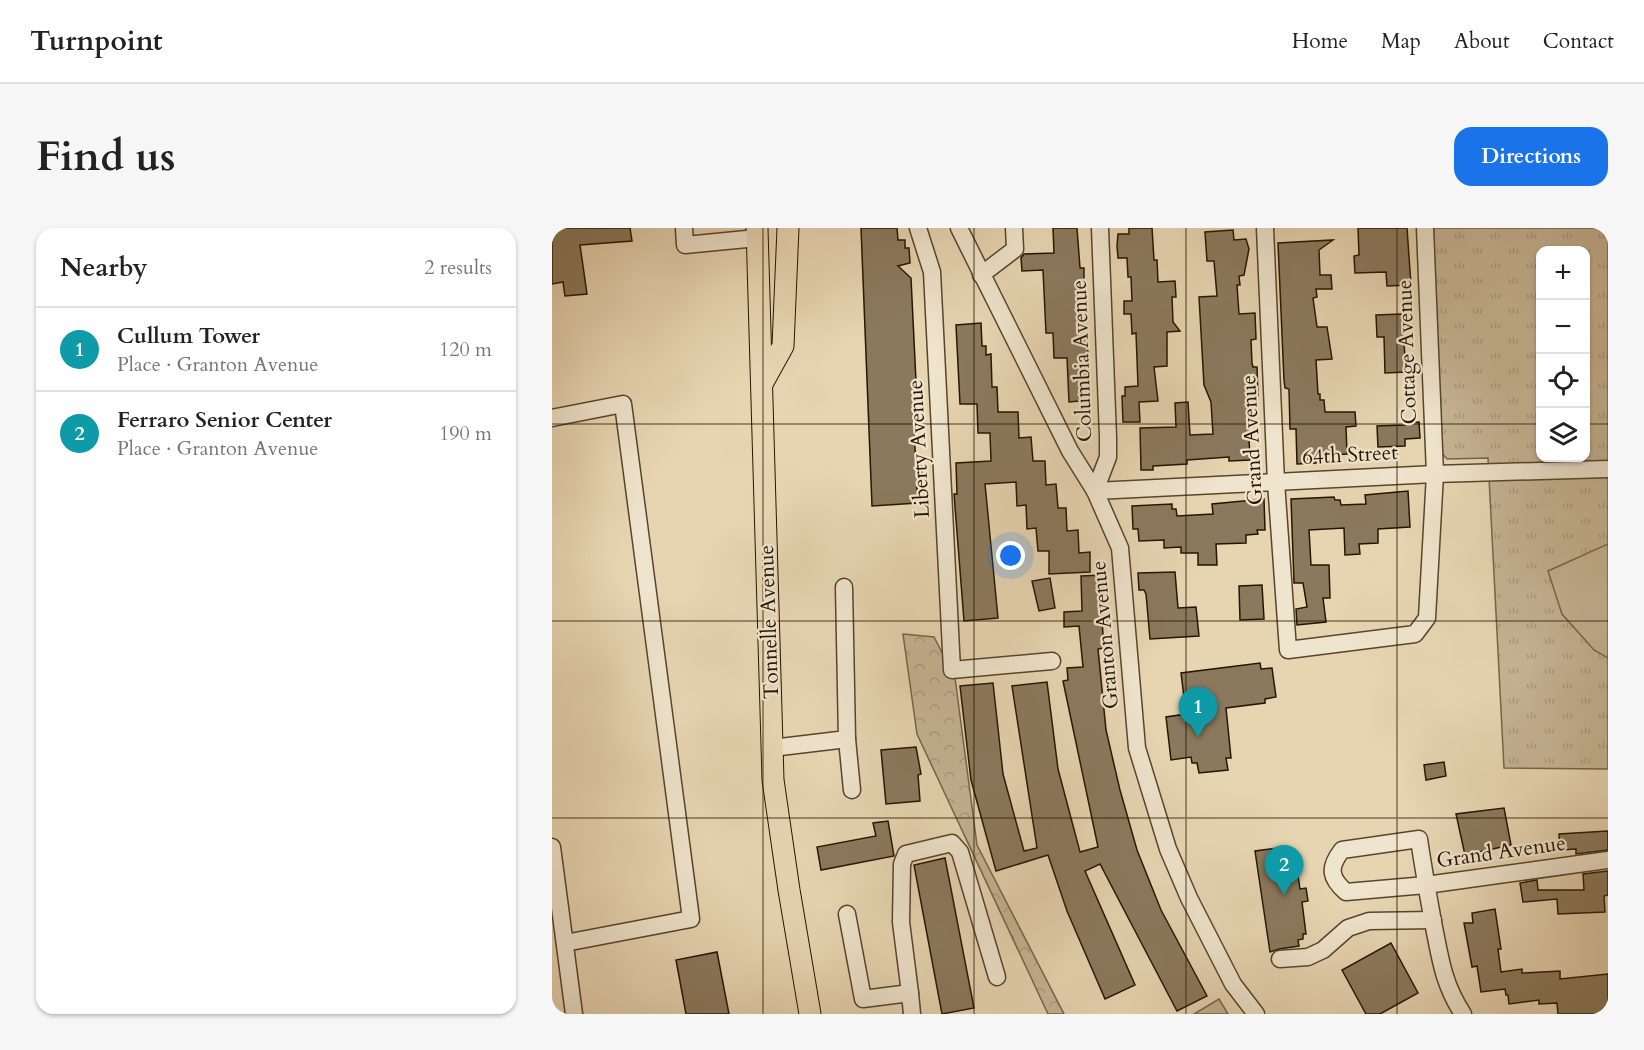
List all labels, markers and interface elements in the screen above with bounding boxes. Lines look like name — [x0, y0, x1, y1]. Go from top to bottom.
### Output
text: Turnpoint — [30, 22, 163, 60]
text: Home — [1292, 27, 1348, 56]
text: Map — [1381, 27, 1421, 56]
text: About — [1454, 27, 1510, 56]
text: Contact — [1543, 27, 1614, 56]
button: Directions — [1454, 127, 1608, 186]
text: Find us — [36, 128, 176, 185]
map controls — [1536, 246, 1590, 462]
button: + — [1536, 246, 1590, 300]
text: Nearby — [60, 250, 148, 285]
text: 2 results — [424, 254, 492, 281]
street label: Cottage Avenue — [1390, 279, 1424, 425]
street label: Columbia Avenue — [1065, 280, 1099, 442]
button: − — [1536, 300, 1590, 354]
text: Cullum Tower — [117, 321, 260, 351]
text: 1 — [74, 336, 85, 363]
text: 120 m — [439, 336, 492, 363]
text: Place · Granton Avenue — [117, 351, 318, 378]
button: locate — [1536, 354, 1590, 408]
street label: Grand Avenue — [1234, 374, 1270, 506]
street label: Liberty Avenue — [901, 379, 937, 519]
text: Ferraro Senior Center — [117, 405, 332, 435]
button: layers — [1536, 408, 1590, 462]
text: 2 — [74, 420, 85, 447]
text: 190 m — [439, 420, 492, 447]
text: Place · Granton Avenue — [117, 435, 318, 462]
street label: 64th Street — [1301, 438, 1399, 472]
your location — [996, 541, 1025, 570]
street label: Tonnelle Avenue — [752, 544, 786, 700]
street label: Granton Avenue — [1084, 560, 1126, 710]
pin: 1 — [1178, 688, 1218, 737]
street label: Grand Avenue — [1435, 829, 1567, 875]
pin: 2 — [1264, 846, 1304, 895]

